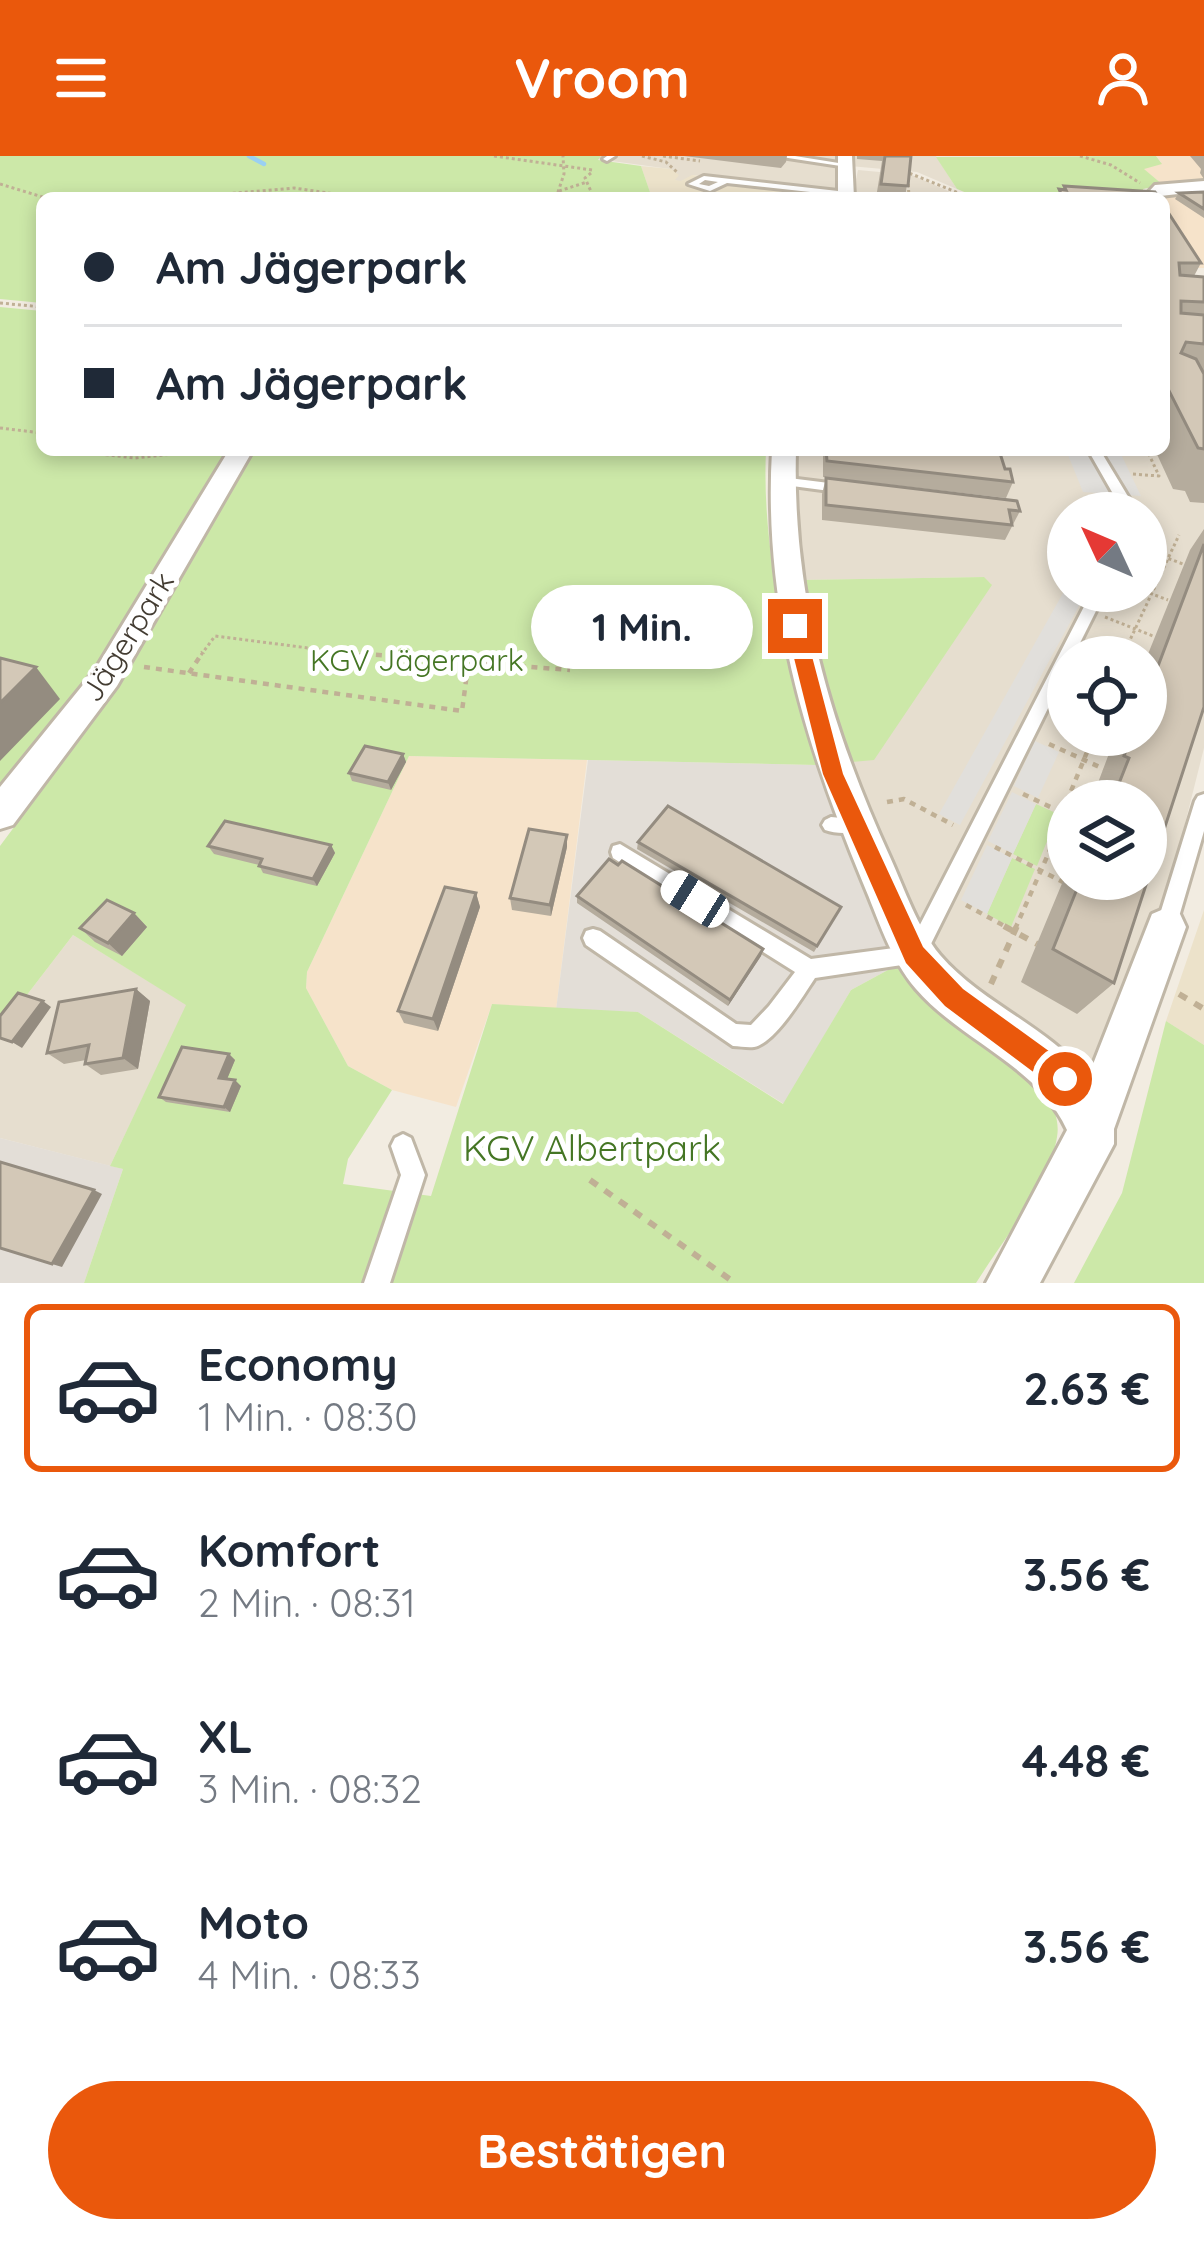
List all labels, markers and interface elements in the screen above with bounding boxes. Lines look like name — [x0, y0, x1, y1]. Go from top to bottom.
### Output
text: Vroom — [514, 44, 690, 112]
icon: menu — [48, 45, 114, 111]
icon: person — [1090, 45, 1156, 111]
text: Am Jägerpark — [156, 239, 468, 295]
text: Am Jägerpark — [156, 355, 468, 411]
north arrow — [1047, 492, 1167, 612]
map controls — [1047, 492, 1167, 900]
street label: Jägerpark — [72, 565, 182, 708]
callout: 1 Min. — [531, 584, 753, 668]
route end — [768, 599, 822, 653]
text: 1 Min. — [592, 602, 692, 651]
button: locate — [1047, 636, 1167, 756]
park label: KGV Jägerpark — [310, 641, 524, 679]
button: layers — [1047, 780, 1167, 900]
car — [655, 865, 735, 933]
route start — [1038, 1052, 1092, 1106]
park label: KGV Albertpark — [463, 1125, 721, 1170]
icon: car — [54, 1334, 162, 1442]
text: Economy — [198, 1336, 398, 1392]
text: 2.63 € — [1023, 1360, 1150, 1416]
text: 1 Min. · 08:30 — [198, 1392, 417, 1441]
icon: car — [54, 1520, 162, 1628]
text: Komfort — [198, 1522, 380, 1578]
text: 3.56 € — [1023, 1546, 1150, 1602]
text: 2 Min. · 08:31 — [198, 1578, 416, 1627]
icon: car — [54, 1706, 162, 1814]
text: XL — [198, 1708, 253, 1764]
text: 4.48 € — [1022, 1732, 1150, 1788]
text: 3 Min. · 08:32 — [198, 1764, 422, 1813]
icon: car — [54, 1892, 162, 2000]
text: Moto — [198, 1894, 309, 1950]
text: 3.56 € — [1023, 1918, 1150, 1974]
text: 4 Min. · 08:33 — [198, 1950, 421, 1999]
button: Bestätigen — [48, 2081, 1156, 2219]

